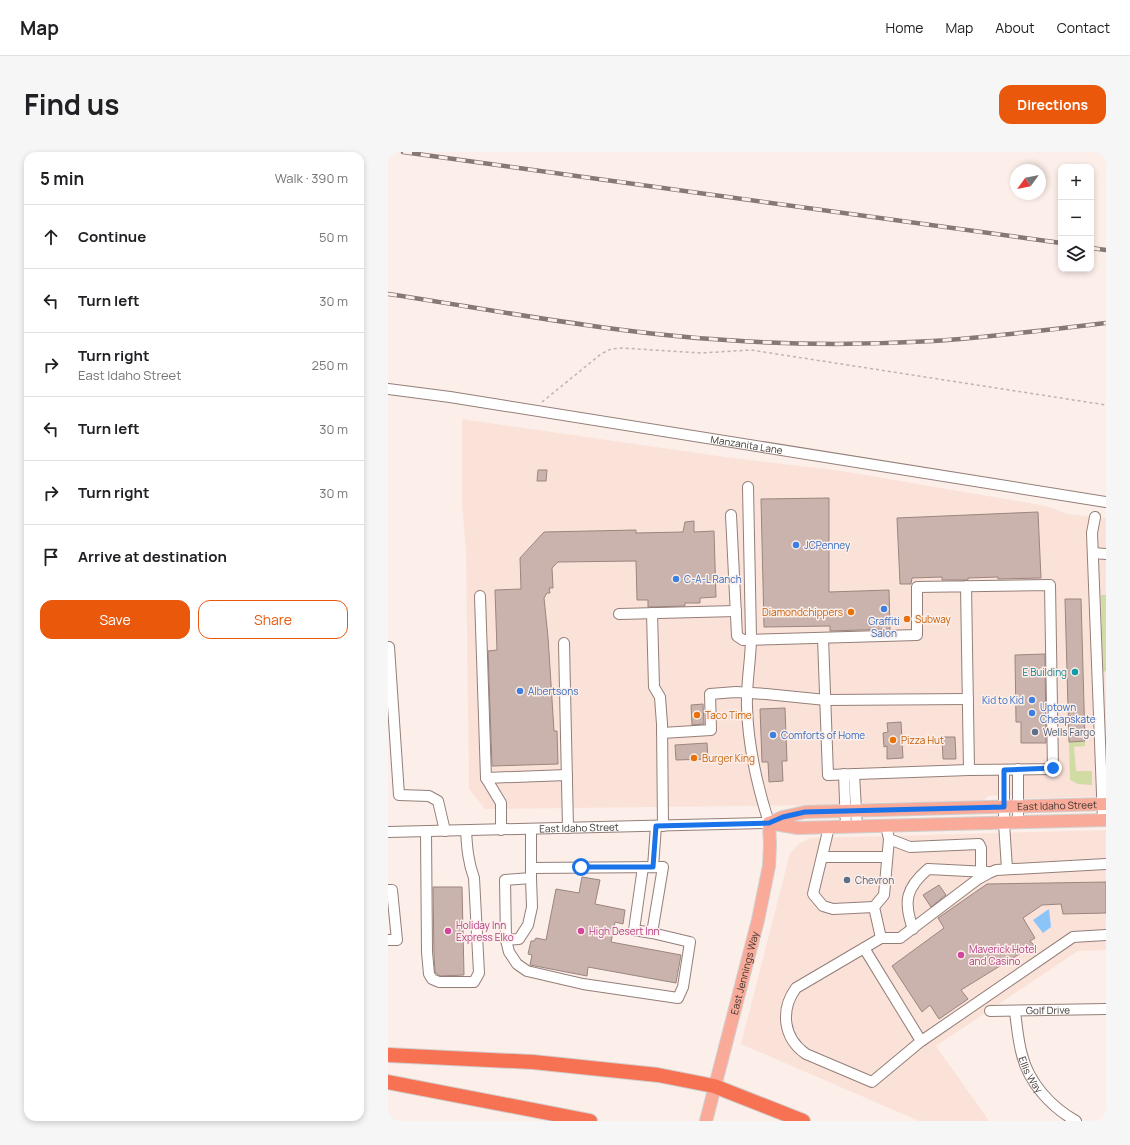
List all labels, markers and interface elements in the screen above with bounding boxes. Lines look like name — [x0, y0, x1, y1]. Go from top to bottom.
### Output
text: Map — [20, 15, 59, 41]
text: Home — [886, 18, 923, 37]
text: Map — [945, 18, 973, 37]
text: About — [995, 18, 1035, 37]
text: Contact — [1057, 18, 1110, 37]
text: Find us — [24, 85, 119, 123]
button: Directions — [999, 85, 1106, 124]
north arrow — [1010, 164, 1046, 200]
map controls — [1058, 164, 1094, 272]
button: + — [1058, 164, 1094, 200]
text: 5 min — [40, 167, 84, 190]
text: Walk · 390 m — [275, 169, 348, 187]
button: − — [1058, 200, 1094, 236]
icon: ahead — [40, 226, 62, 248]
text: Continue — [78, 226, 146, 247]
text: 50 m — [319, 228, 348, 246]
button: layers — [1058, 236, 1094, 272]
icon: left — [40, 290, 62, 312]
text: Turn left — [78, 290, 140, 311]
text: 30 m — [319, 292, 348, 310]
text: Turn right — [78, 345, 149, 366]
icon: right — [40, 354, 62, 376]
text: 250 m — [312, 356, 348, 374]
text: East Idaho Street — [78, 366, 181, 384]
icon: left — [40, 418, 62, 440]
text: Turn left — [78, 418, 140, 439]
text: 30 m — [319, 420, 348, 438]
street label: Manzanita Lane — [710, 432, 784, 457]
icon: right — [40, 482, 62, 504]
text: Turn right — [78, 482, 149, 503]
text: 30 m — [319, 484, 348, 502]
place label: JCPenney — [804, 538, 851, 552]
marker: JCPenney — [791, 540, 801, 550]
icon: arrive — [40, 546, 62, 568]
text: Arrive at destination — [78, 546, 227, 567]
place label: C-A-L Ranch — [684, 572, 742, 586]
marker: C-A-L Ranch — [671, 574, 681, 584]
button: Save — [40, 600, 190, 639]
button: Share — [198, 600, 348, 639]
marker: Graffiti Salon — [879, 604, 889, 614]
place label: Diamondchippers — [762, 605, 843, 619]
marker: Diamondchippers — [846, 607, 856, 617]
place label: Subway — [915, 612, 951, 626]
place label: Graffiti Salon — [868, 614, 900, 640]
marker: Subway — [902, 614, 912, 624]
place label: E Building — [1022, 665, 1067, 679]
marker: E Building — [1070, 667, 1080, 677]
place label: Albertsons — [528, 684, 578, 698]
marker: Albertsons — [515, 686, 525, 696]
place label: Kid to Kid — [982, 693, 1024, 707]
marker: Kid to Kid — [1027, 695, 1037, 705]
place label: Uptown Cheapskate — [1040, 700, 1096, 726]
place label: Taco Time — [705, 708, 752, 722]
marker: Uptown Cheapskate — [1027, 708, 1037, 718]
marker: Taco Time — [692, 710, 702, 720]
place label: Wells Fargo — [1043, 725, 1095, 739]
marker: Wells Fargo — [1030, 727, 1040, 737]
place label: Comforts of Home — [781, 728, 865, 742]
marker: Comforts of Home — [768, 730, 778, 740]
place label: Pizza Hut — [901, 733, 944, 747]
marker: Pizza Hut — [888, 735, 898, 745]
place label: Burger King — [702, 751, 755, 765]
marker: Burger King — [689, 753, 699, 763]
route end — [1044, 759, 1062, 777]
street label: East Idaho Street — [1017, 797, 1097, 813]
street label: East Idaho Street — [539, 820, 619, 835]
route start — [572, 858, 590, 876]
place label: Chevron — [855, 873, 894, 887]
marker: Chevron — [842, 875, 852, 885]
place label: Holiday Inn Express Elko — [456, 918, 514, 944]
place label: High Desert Inn — [589, 924, 660, 938]
marker: Holiday Inn Express Elko — [443, 926, 453, 936]
marker: High Desert Inn — [576, 926, 586, 936]
street label: East Jennings Way — [727, 929, 762, 1016]
place label: Maverick Hotel and Casino — [969, 942, 1037, 968]
marker: Maverick Hotel and Casino — [956, 950, 966, 960]
street label: Golf Drive — [1026, 1003, 1070, 1017]
street label: Ellis Way — [1016, 1055, 1047, 1096]

